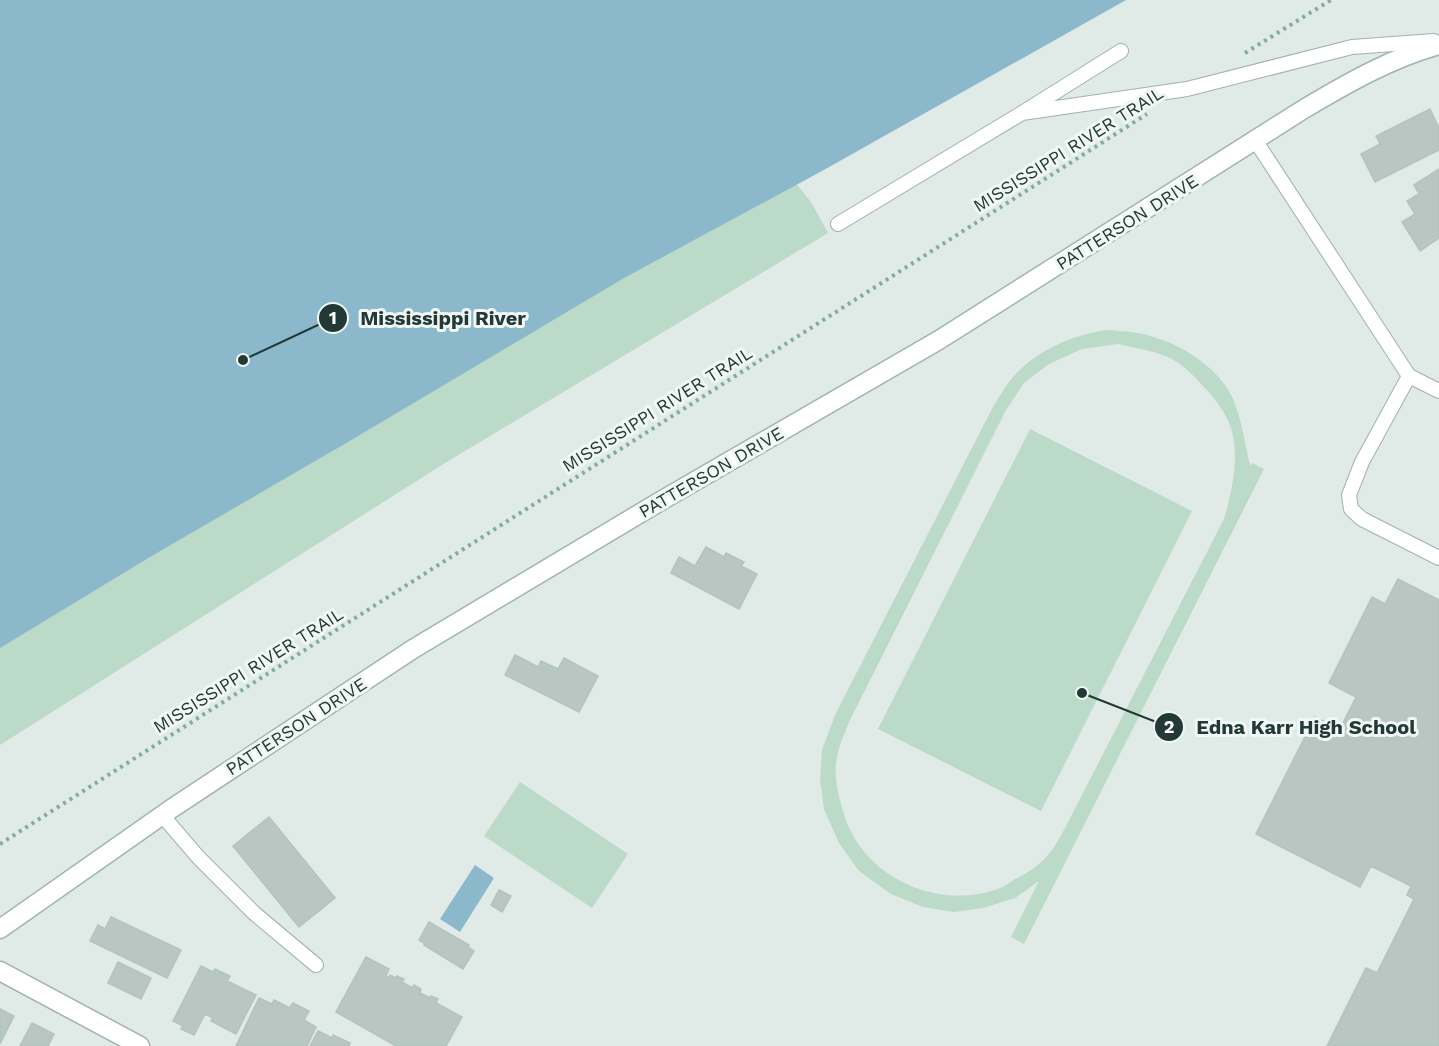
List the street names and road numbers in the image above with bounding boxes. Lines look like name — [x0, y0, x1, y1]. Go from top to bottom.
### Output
street label: MISSISSIPPI RIVER TRAIL — [969, 82, 1167, 216]
street label: PATTERSON DRIVE — [1052, 170, 1202, 274]
street label: MISSISSIPPI RIVER TRAIL — [558, 342, 756, 476]
street label: PATTERSON DRIVE — [635, 422, 787, 522]
street label: MISSISSIPPI RIVER TRAIL — [149, 603, 347, 737]
street label: PATTERSON DRIVE — [222, 673, 370, 779]

